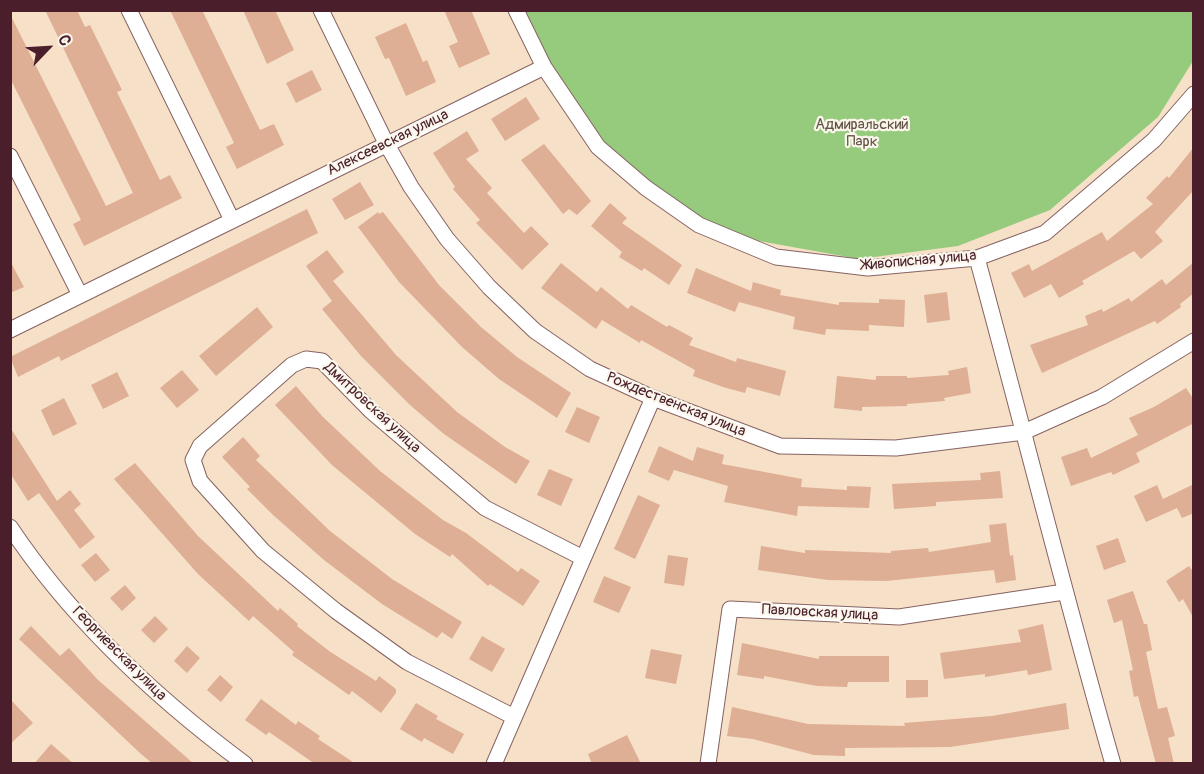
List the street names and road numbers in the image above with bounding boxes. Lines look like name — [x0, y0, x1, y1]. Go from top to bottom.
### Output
street label: Алексеевская улица — [324, 106, 452, 180]
street label: Живописная улица — [861, 247, 977, 275]
street label: Дмитровская улица — [320, 359, 424, 457]
street label: Рождественская улица — [604, 369, 748, 441]
street label: Павловская улица — [761, 601, 879, 625]
street label: Георгиевская улица — [68, 603, 170, 705]

